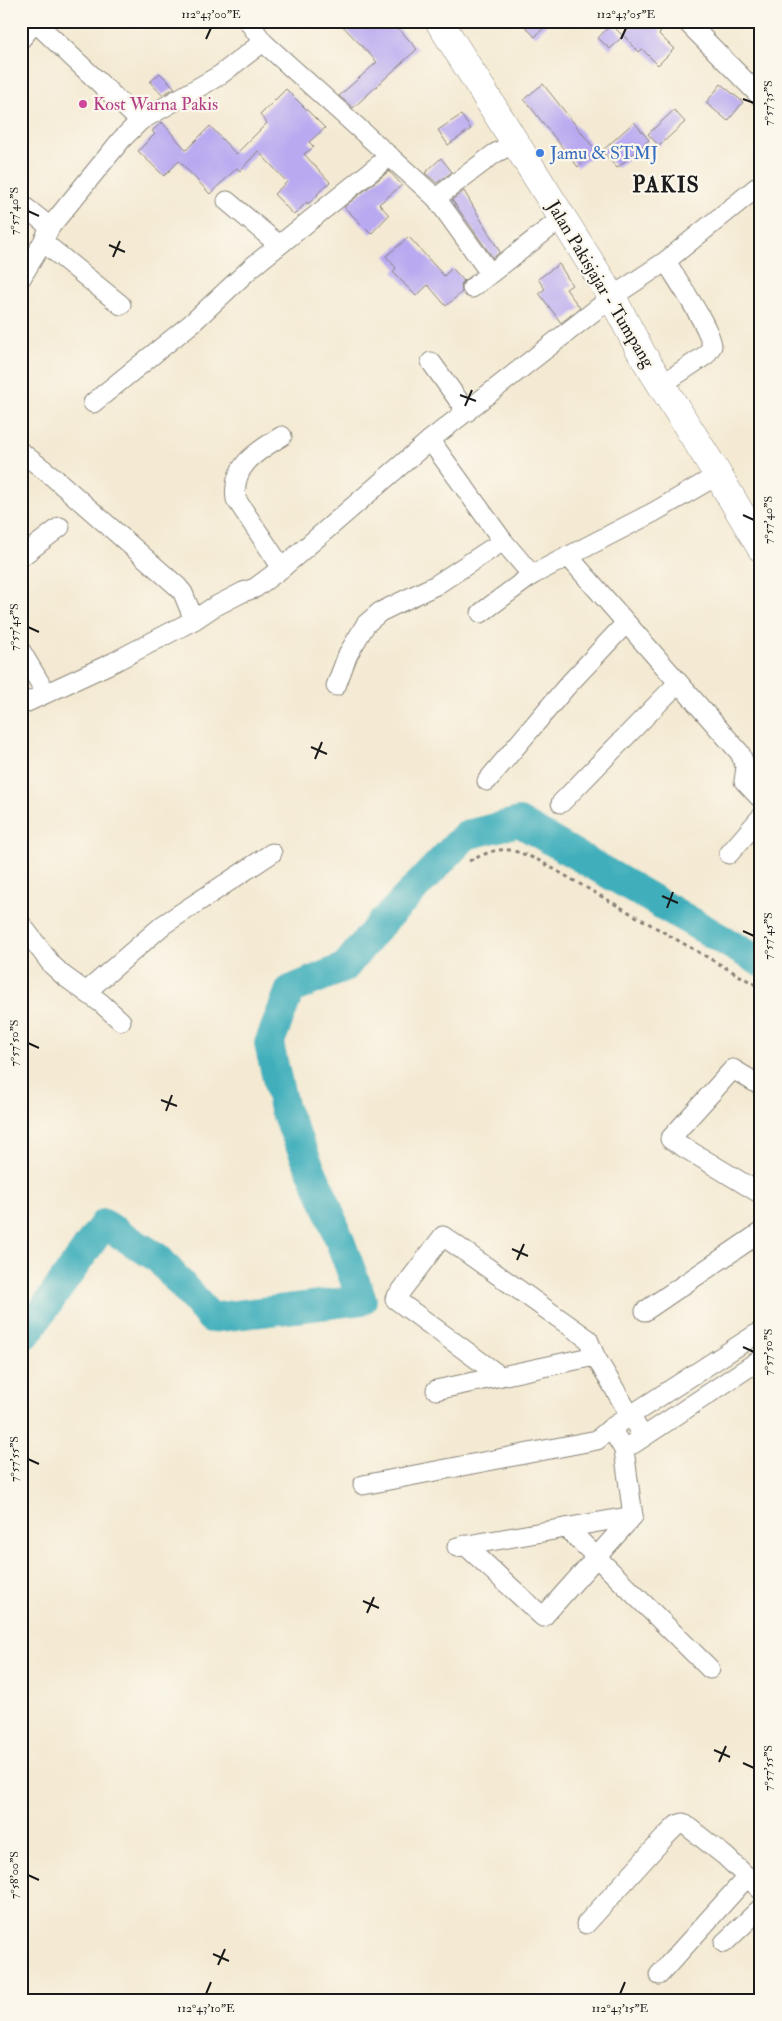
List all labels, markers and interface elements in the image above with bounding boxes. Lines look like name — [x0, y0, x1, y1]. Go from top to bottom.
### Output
text: 112°43'00"E — [181, 7, 241, 22]
text: 112°43'05"E — [597, 7, 656, 22]
text: 7°57'35"S — [761, 80, 776, 126]
place label: Kost Warna Pakis — [93, 93, 218, 116]
marker: Kost Warna Pakis — [77, 98, 89, 110]
place label: Jamu & STMJ — [549, 142, 658, 165]
marker: Jamu & STMJ — [534, 147, 546, 159]
district label: PAKIS — [632, 171, 700, 199]
text: 7°57'40"S — [7, 187, 22, 235]
street label: Jalan Pakisjajar - Tumpang — [541, 196, 660, 373]
text: 7°57'40"S — [761, 496, 776, 544]
text: 7°57'45"S — [7, 603, 22, 651]
text: 7°57'45"S — [761, 912, 776, 960]
text: 7°57'50"S — [7, 1020, 22, 1066]
text: 7°57'50"S — [761, 1329, 776, 1375]
text: 7°57'55"S — [7, 1436, 22, 1482]
text: 7°57'55"S — [761, 1745, 776, 1791]
text: 7°58'00"S — [7, 1851, 22, 1899]
text: 112°43'10"E — [177, 2001, 235, 2016]
text: 112°43'15"E — [592, 2001, 649, 2016]

